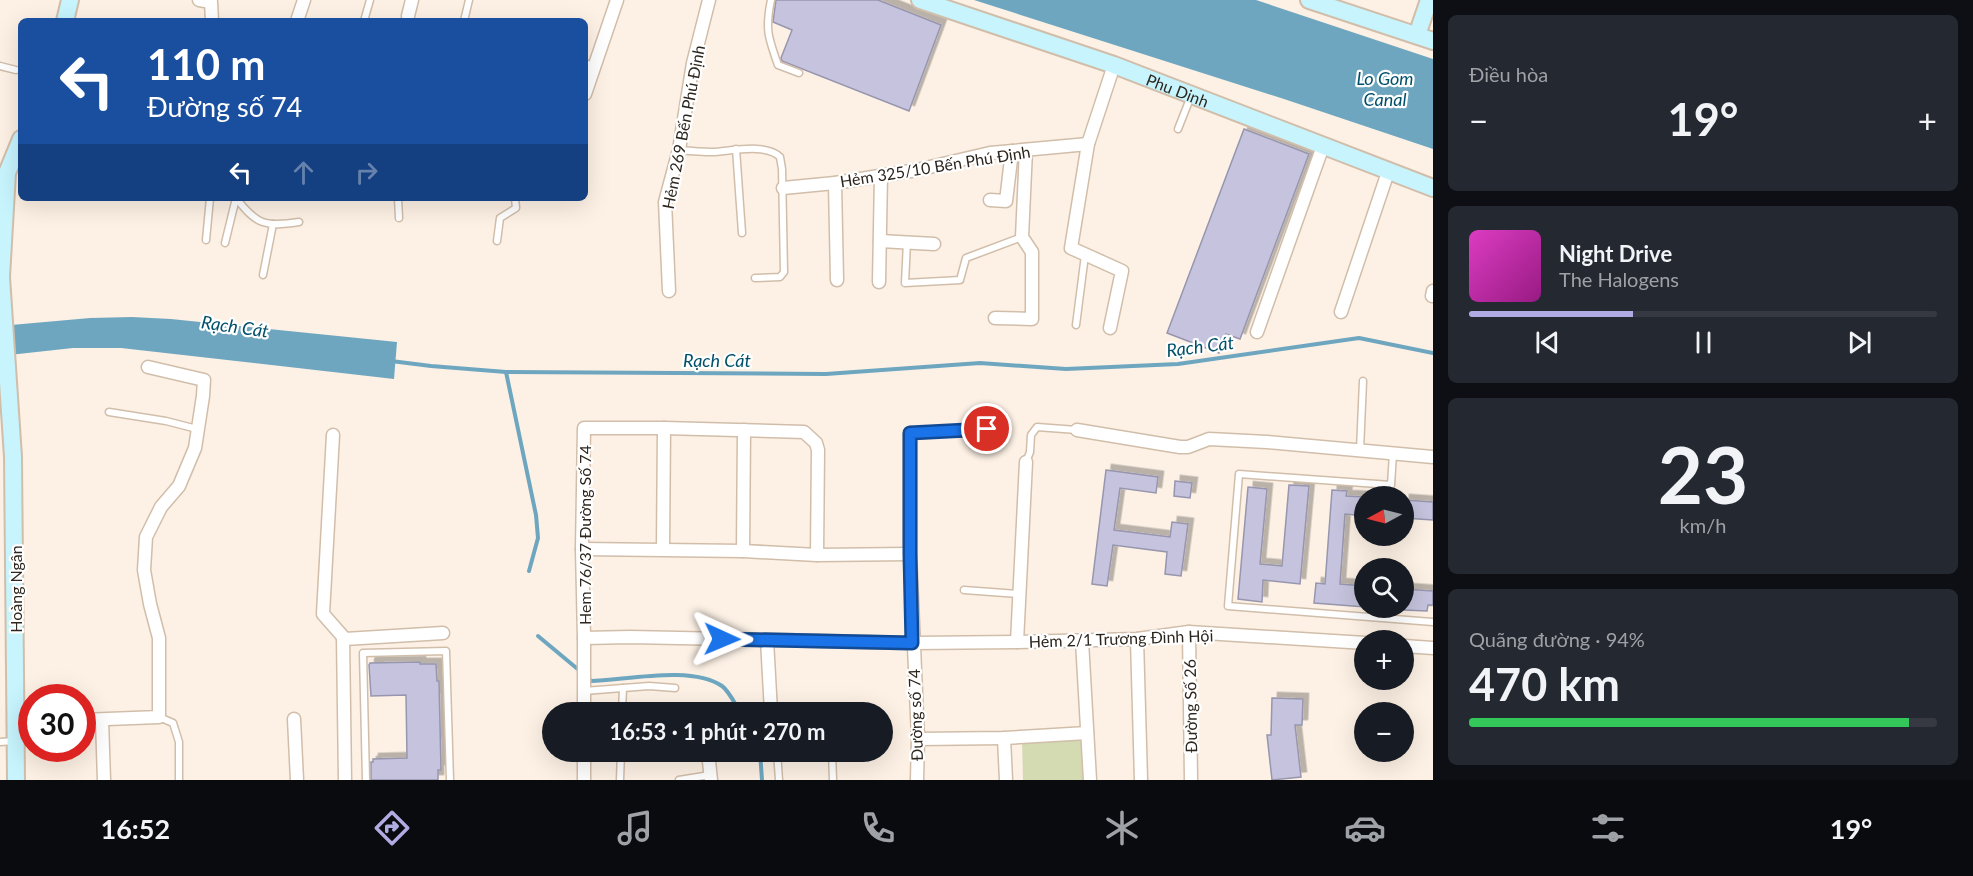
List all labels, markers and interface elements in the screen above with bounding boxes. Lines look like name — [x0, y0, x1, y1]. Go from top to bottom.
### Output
text: 110 m — [147, 39, 265, 89]
icon: left — [48, 42, 126, 120]
street label: Hẻm 269 Bến Phú Định — [658, 43, 708, 211]
text: Điều hòa — [1469, 62, 1548, 86]
water label: Lo Gom Canal — [1356, 67, 1414, 110]
street label: Phu Dinh — [1144, 69, 1212, 110]
text: Đường số 74 — [147, 90, 302, 123]
text: 19° — [1668, 92, 1738, 146]
text: − — [1469, 100, 1488, 140]
text: + — [1918, 100, 1937, 140]
street label: Hẻm 325/10 Bến Phú Định — [838, 142, 1032, 190]
icon: left — [224, 156, 257, 189]
icon: ahead — [287, 156, 320, 189]
icon: right — [350, 156, 383, 189]
text: Night Drive — [1559, 240, 1672, 267]
text: The Halogens — [1559, 267, 1679, 291]
water label: Rạch Cát — [200, 310, 271, 342]
icon: previous — [1531, 326, 1564, 359]
icon: pause — [1687, 326, 1720, 359]
icon: next — [1843, 326, 1876, 359]
water label: Rạch Cát — [1165, 331, 1236, 361]
water label: Rạch Cát — [683, 349, 752, 371]
pin — [961, 403, 1012, 454]
icon: arrive — [970, 412, 1003, 445]
text: 23 — [1658, 427, 1748, 521]
street label: Hem 76/37 Đường Số 74 — [575, 445, 594, 625]
north arrow — [1354, 486, 1414, 546]
map controls — [1354, 486, 1414, 762]
text: km/h — [1680, 513, 1726, 537]
street label: Hoàng Ngân — [6, 545, 25, 633]
button: search — [1354, 558, 1414, 618]
position arrow — [690, 607, 754, 671]
street label: Hẻm 2/1 Trương Đình Hội — [1028, 625, 1214, 651]
text: Quãng đường · 94% — [1469, 627, 1645, 651]
button: + — [1354, 630, 1414, 690]
text: 470 km — [1469, 657, 1620, 711]
street label: Đường Số 26 — [1180, 659, 1200, 753]
street label: Đường số 74 — [904, 669, 926, 761]
speed limit sign: 30 — [18, 684, 96, 762]
button: − — [1354, 702, 1414, 762]
text: 16:53 · 1 phút · 270 m — [610, 718, 825, 745]
icon: directions — [371, 807, 413, 849]
icon: music — [614, 807, 656, 849]
icon: phone — [857, 807, 899, 849]
icon: climate — [1101, 807, 1143, 849]
icon: car — [1344, 807, 1386, 849]
icon: filters — [1587, 807, 1629, 849]
text: 16:52 — [101, 812, 170, 845]
text: 19° — [1830, 812, 1872, 845]

